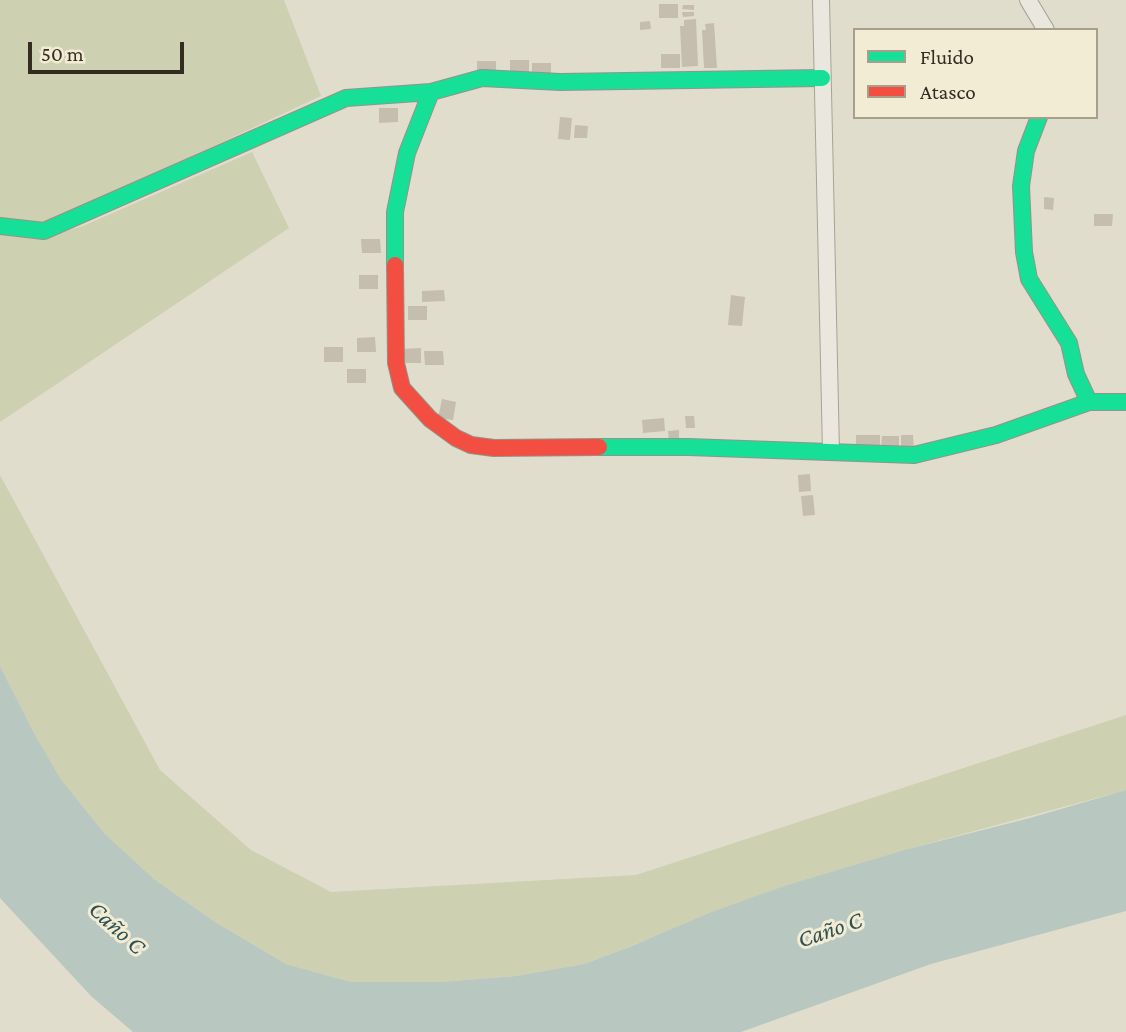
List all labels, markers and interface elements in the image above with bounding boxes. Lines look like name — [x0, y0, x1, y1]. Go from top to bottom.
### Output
scale bar — [32, 28, 187, 72]
legend — [853, 28, 1098, 119]
text: 50 m — [41, 42, 84, 66]
text: Fluido — [920, 45, 974, 69]
text: Atasco — [920, 80, 976, 104]
water label: Caño C — [83, 895, 151, 961]
water label: Caño C — [794, 906, 866, 954]

